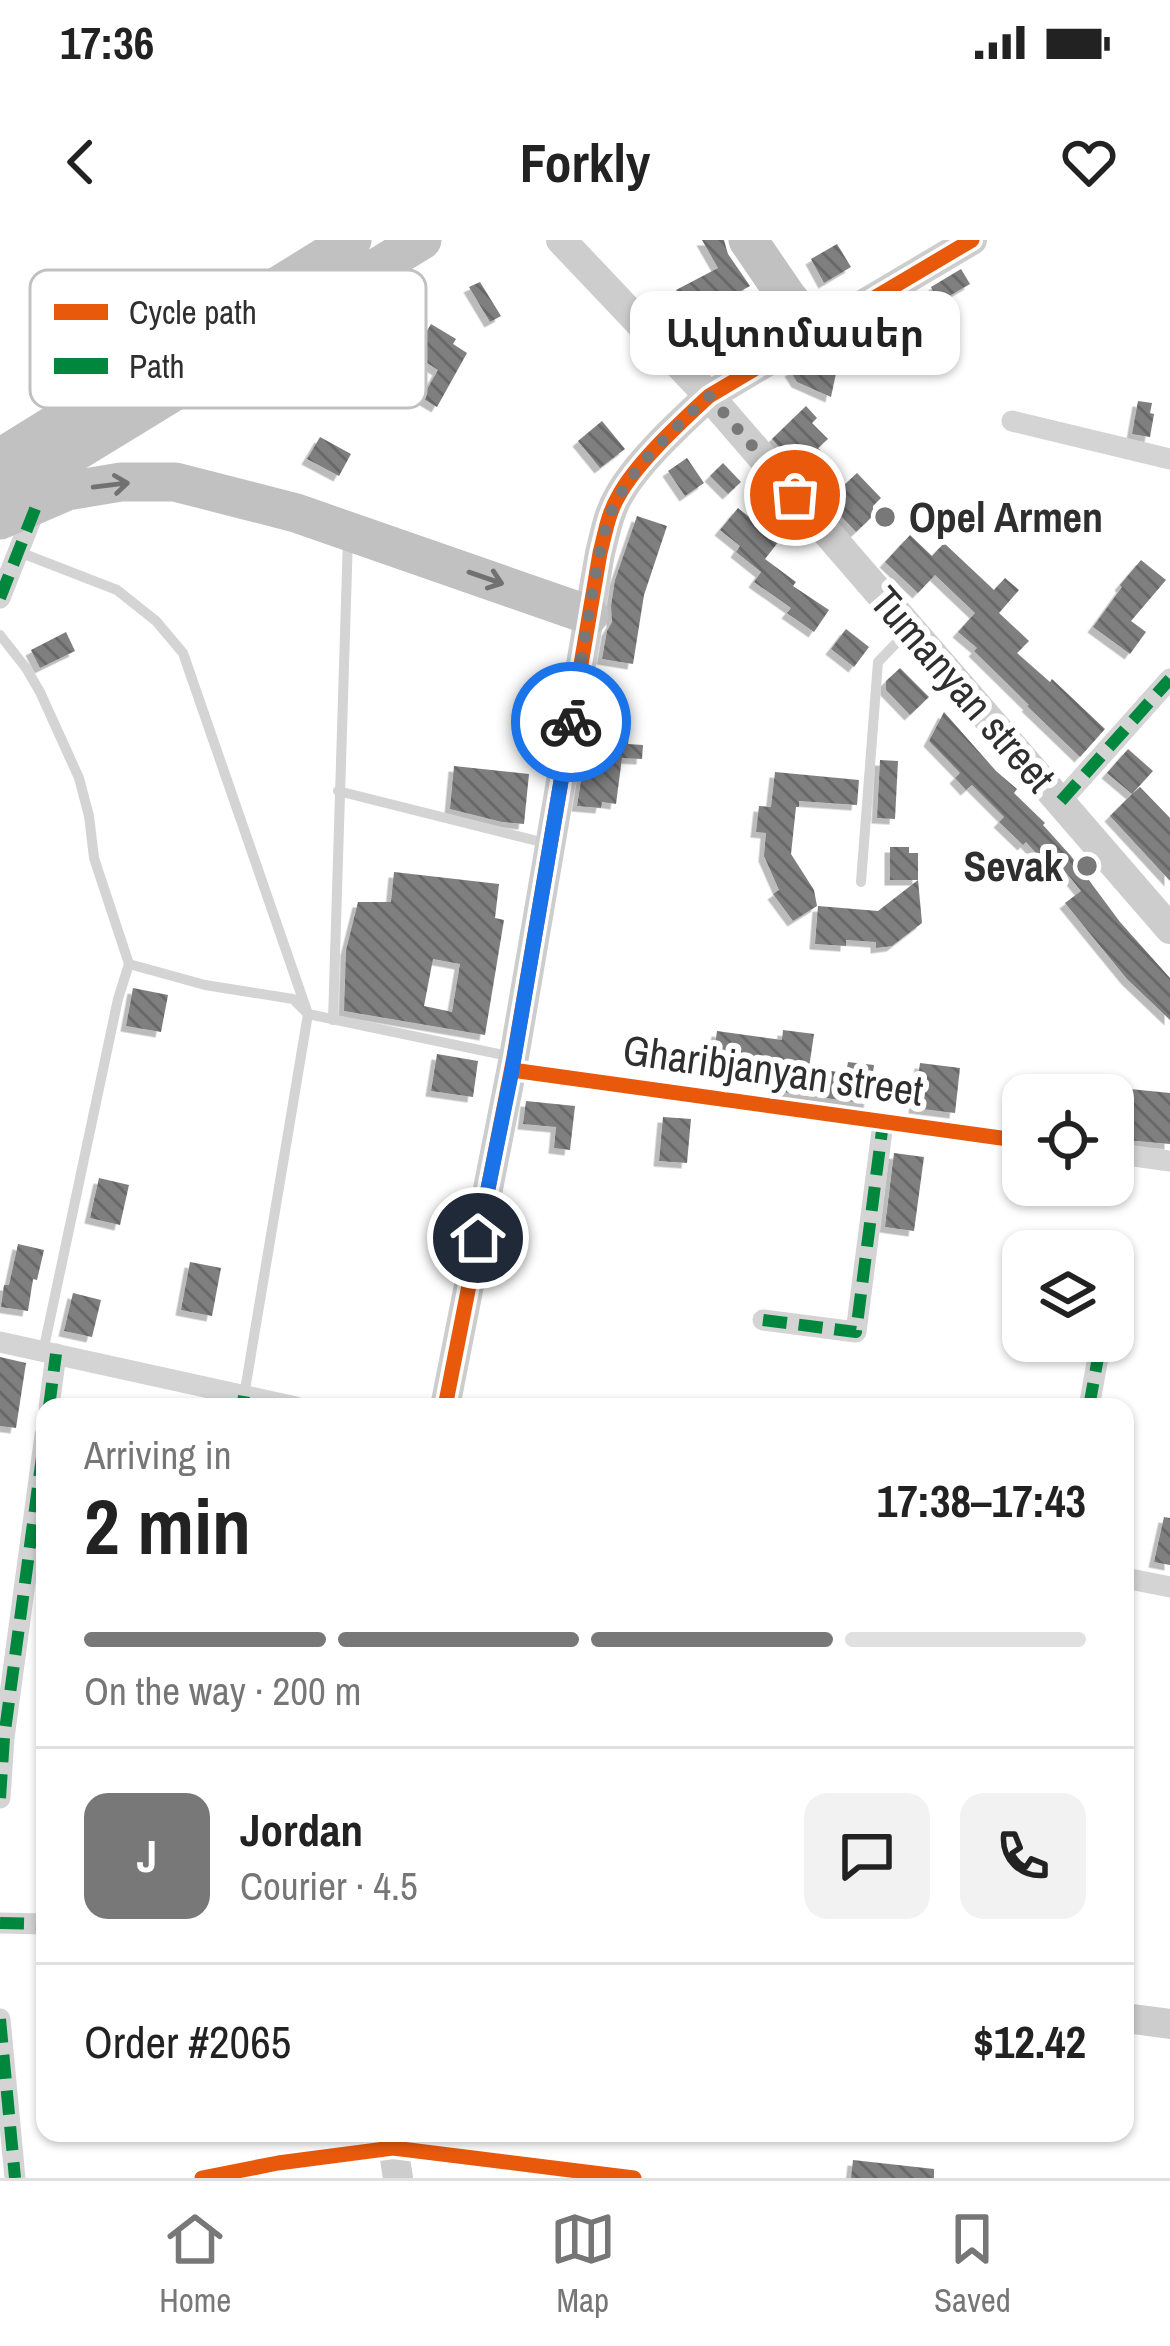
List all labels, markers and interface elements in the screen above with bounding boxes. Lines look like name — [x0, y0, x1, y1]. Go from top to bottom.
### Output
text: 17:36 — [60, 12, 154, 73]
text: Forkly — [520, 126, 650, 199]
icon: back — [48, 129, 114, 195]
icon: heart — [1056, 129, 1122, 195]
legend — [30, 270, 426, 408]
text: Cycle path — [129, 290, 257, 334]
callout: Ավտոմասեր — [630, 291, 960, 375]
text: Ավտոմասեր — [666, 307, 924, 359]
text: Path — [129, 344, 185, 388]
pin — [744, 444, 846, 546]
icon: bag — [762, 462, 828, 528]
one-way arrow — [90, 473, 129, 496]
place label: Opel Armen — [909, 489, 1103, 545]
marker: Opel Armen — [872, 504, 898, 530]
one-way arrow — [466, 569, 504, 591]
street label: Tumanyan street — [858, 574, 1068, 804]
courier — [511, 662, 631, 782]
icon: bike — [538, 689, 604, 755]
place label: Sevak — [963, 838, 1064, 894]
marker: Sevak — [1074, 853, 1100, 879]
street label: Gharibjanyan street — [619, 1021, 927, 1119]
map controls — [1002, 1074, 1134, 1362]
button: locate — [1002, 1074, 1134, 1206]
pin — [427, 1187, 529, 1289]
icon: home — [445, 1205, 511, 1271]
button: layers — [1002, 1230, 1134, 1362]
text: Arriving in — [84, 1429, 232, 1481]
text: 17:38–17:43 — [877, 1470, 1086, 1531]
text: 2 min — [84, 1473, 251, 1578]
text: On the way · 200 m — [84, 1665, 361, 1717]
button: chat — [804, 1793, 930, 1919]
button: phone — [960, 1793, 1086, 1919]
text: Jordan — [240, 1799, 363, 1860]
text: J — [137, 1825, 157, 1886]
text: Courier · 4.5 — [240, 1860, 418, 1912]
text: Order #2065 — [84, 2011, 291, 2072]
text: $12.42 — [973, 2011, 1086, 2072]
tab: Home — [159, 2206, 231, 2322]
tab: Map — [550, 2206, 616, 2322]
tab: Saved — [934, 2206, 1011, 2322]

